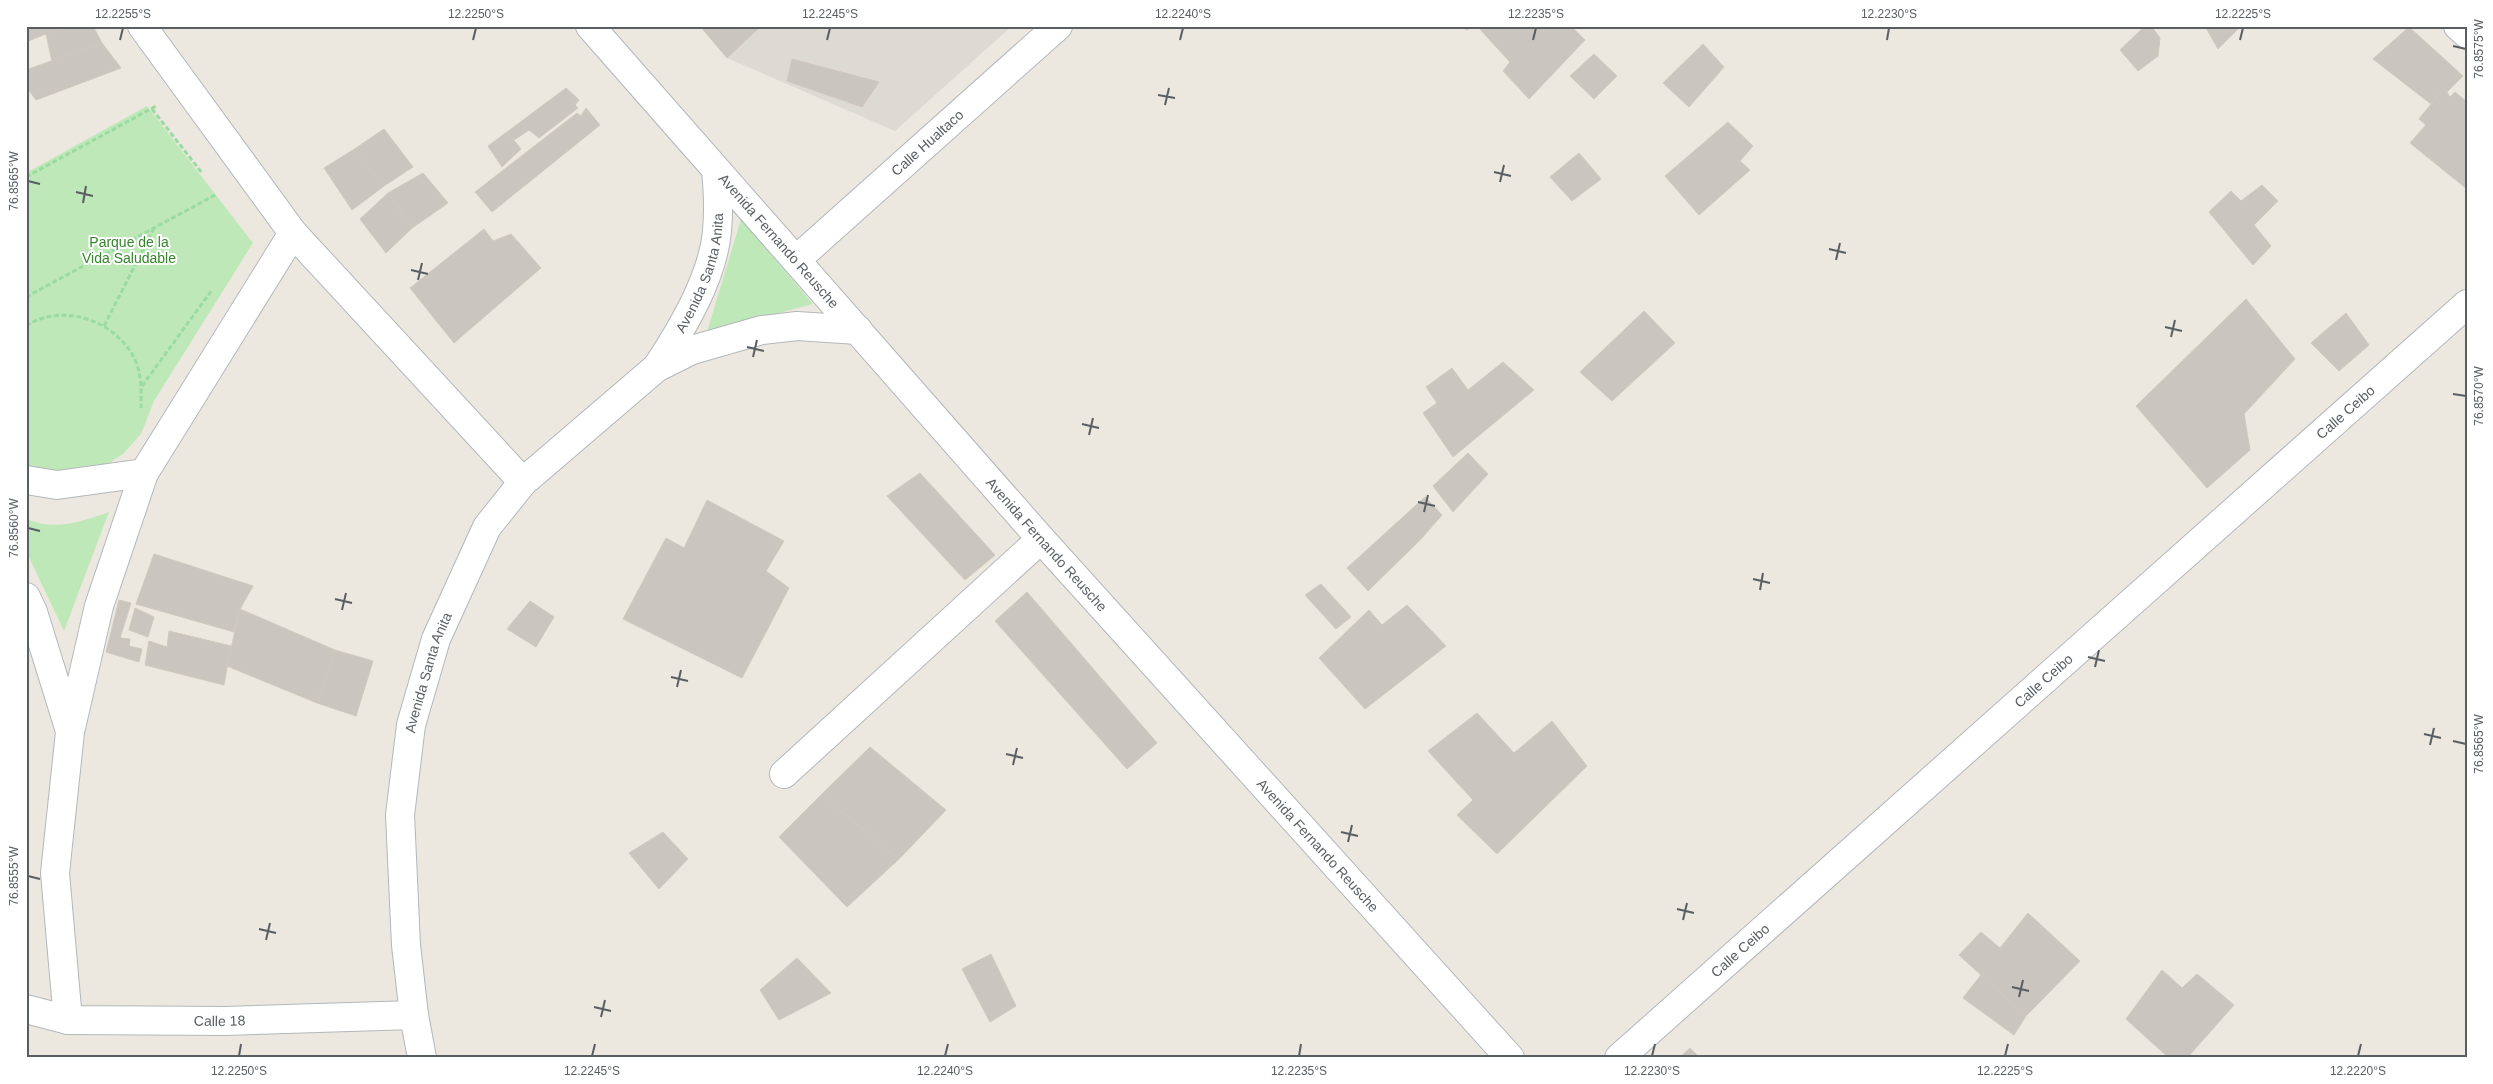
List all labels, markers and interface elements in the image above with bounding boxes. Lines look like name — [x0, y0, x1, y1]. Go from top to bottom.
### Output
text: 12.2255°S — [95, 7, 151, 21]
text: 12.2250°S — [448, 7, 504, 21]
text: 12.2245°S — [802, 7, 858, 21]
text: 12.2240°S — [1155, 7, 1211, 21]
text: 12.2235°S — [1508, 7, 1564, 21]
text: 12.2230°S — [1861, 7, 1917, 21]
text: 12.2225°S — [2215, 7, 2271, 21]
text: 76.8575°W — [2472, 19, 2486, 79]
street label: Calle Hualtaco — [888, 106, 967, 179]
text: 76.8565°W — [7, 151, 21, 211]
street label: Avenida Fernando Reusche — [716, 170, 842, 311]
street label: Avenida Santa Anita — [672, 213, 726, 335]
park label: Parque de la Vida Saludable — [82, 234, 176, 266]
text: 76.8570°W — [2472, 366, 2486, 426]
street label: Calle Ceibo — [2313, 382, 2378, 442]
street label: Avenida Fernando Reusche — [983, 475, 1111, 615]
text: 76.8560°W — [7, 498, 21, 558]
street label: Avenida Santa Anita — [402, 610, 455, 734]
street label: Calle Ceibo — [2011, 650, 2076, 711]
text: 76.8565°W — [2472, 714, 2486, 774]
street label: Avenida Fernando Reusche — [1254, 776, 1382, 915]
text: 76.8555°W — [7, 846, 21, 906]
street label: Calle Ceibo — [1708, 920, 1773, 980]
street label: Calle 18 — [194, 1012, 246, 1029]
text: 12.2250°S — [211, 1064, 267, 1078]
text: 12.2245°S — [564, 1064, 620, 1078]
text: 12.2240°S — [917, 1064, 973, 1078]
text: 12.2235°S — [1271, 1064, 1327, 1078]
text: 12.2230°S — [1624, 1064, 1680, 1078]
text: 12.2225°S — [1977, 1064, 2033, 1078]
text: 12.2220°S — [2330, 1064, 2386, 1078]

